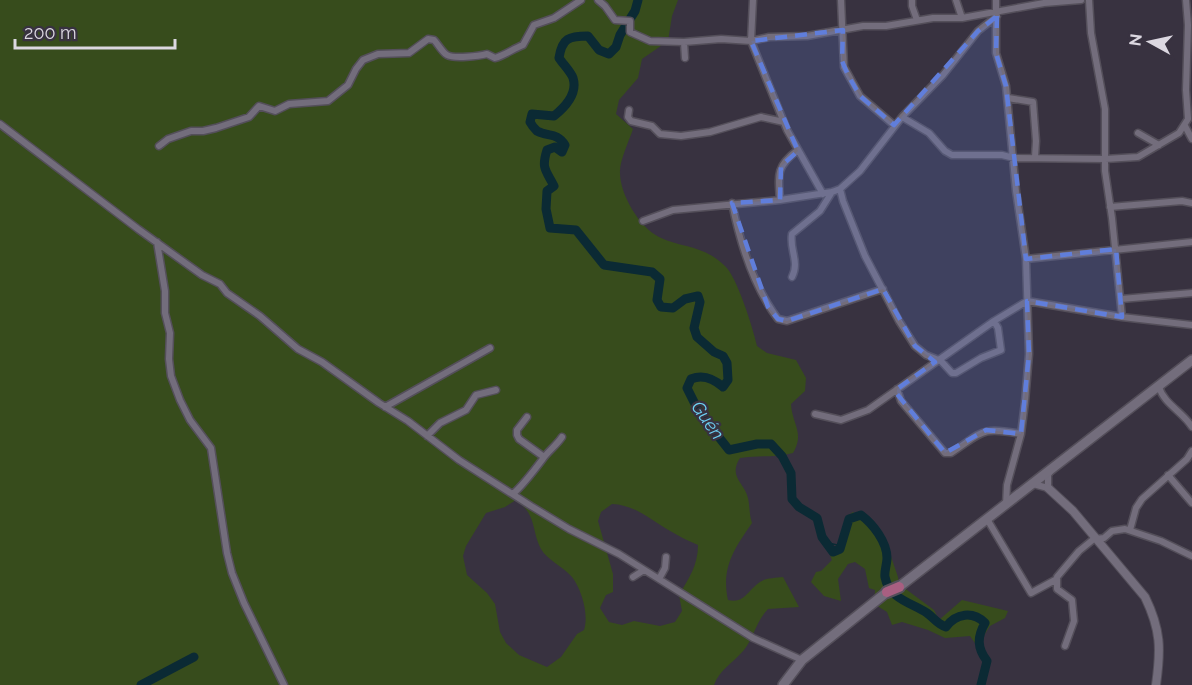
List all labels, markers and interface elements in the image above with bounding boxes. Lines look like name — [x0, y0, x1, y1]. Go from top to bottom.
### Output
scale bar — [15, 12, 176, 50]
north arrow — [1120, 12, 1180, 72]
text: 200 m — [24, 22, 77, 43]
text: N — [1125, 33, 1146, 47]
water label: Guén — [687, 397, 729, 443]

